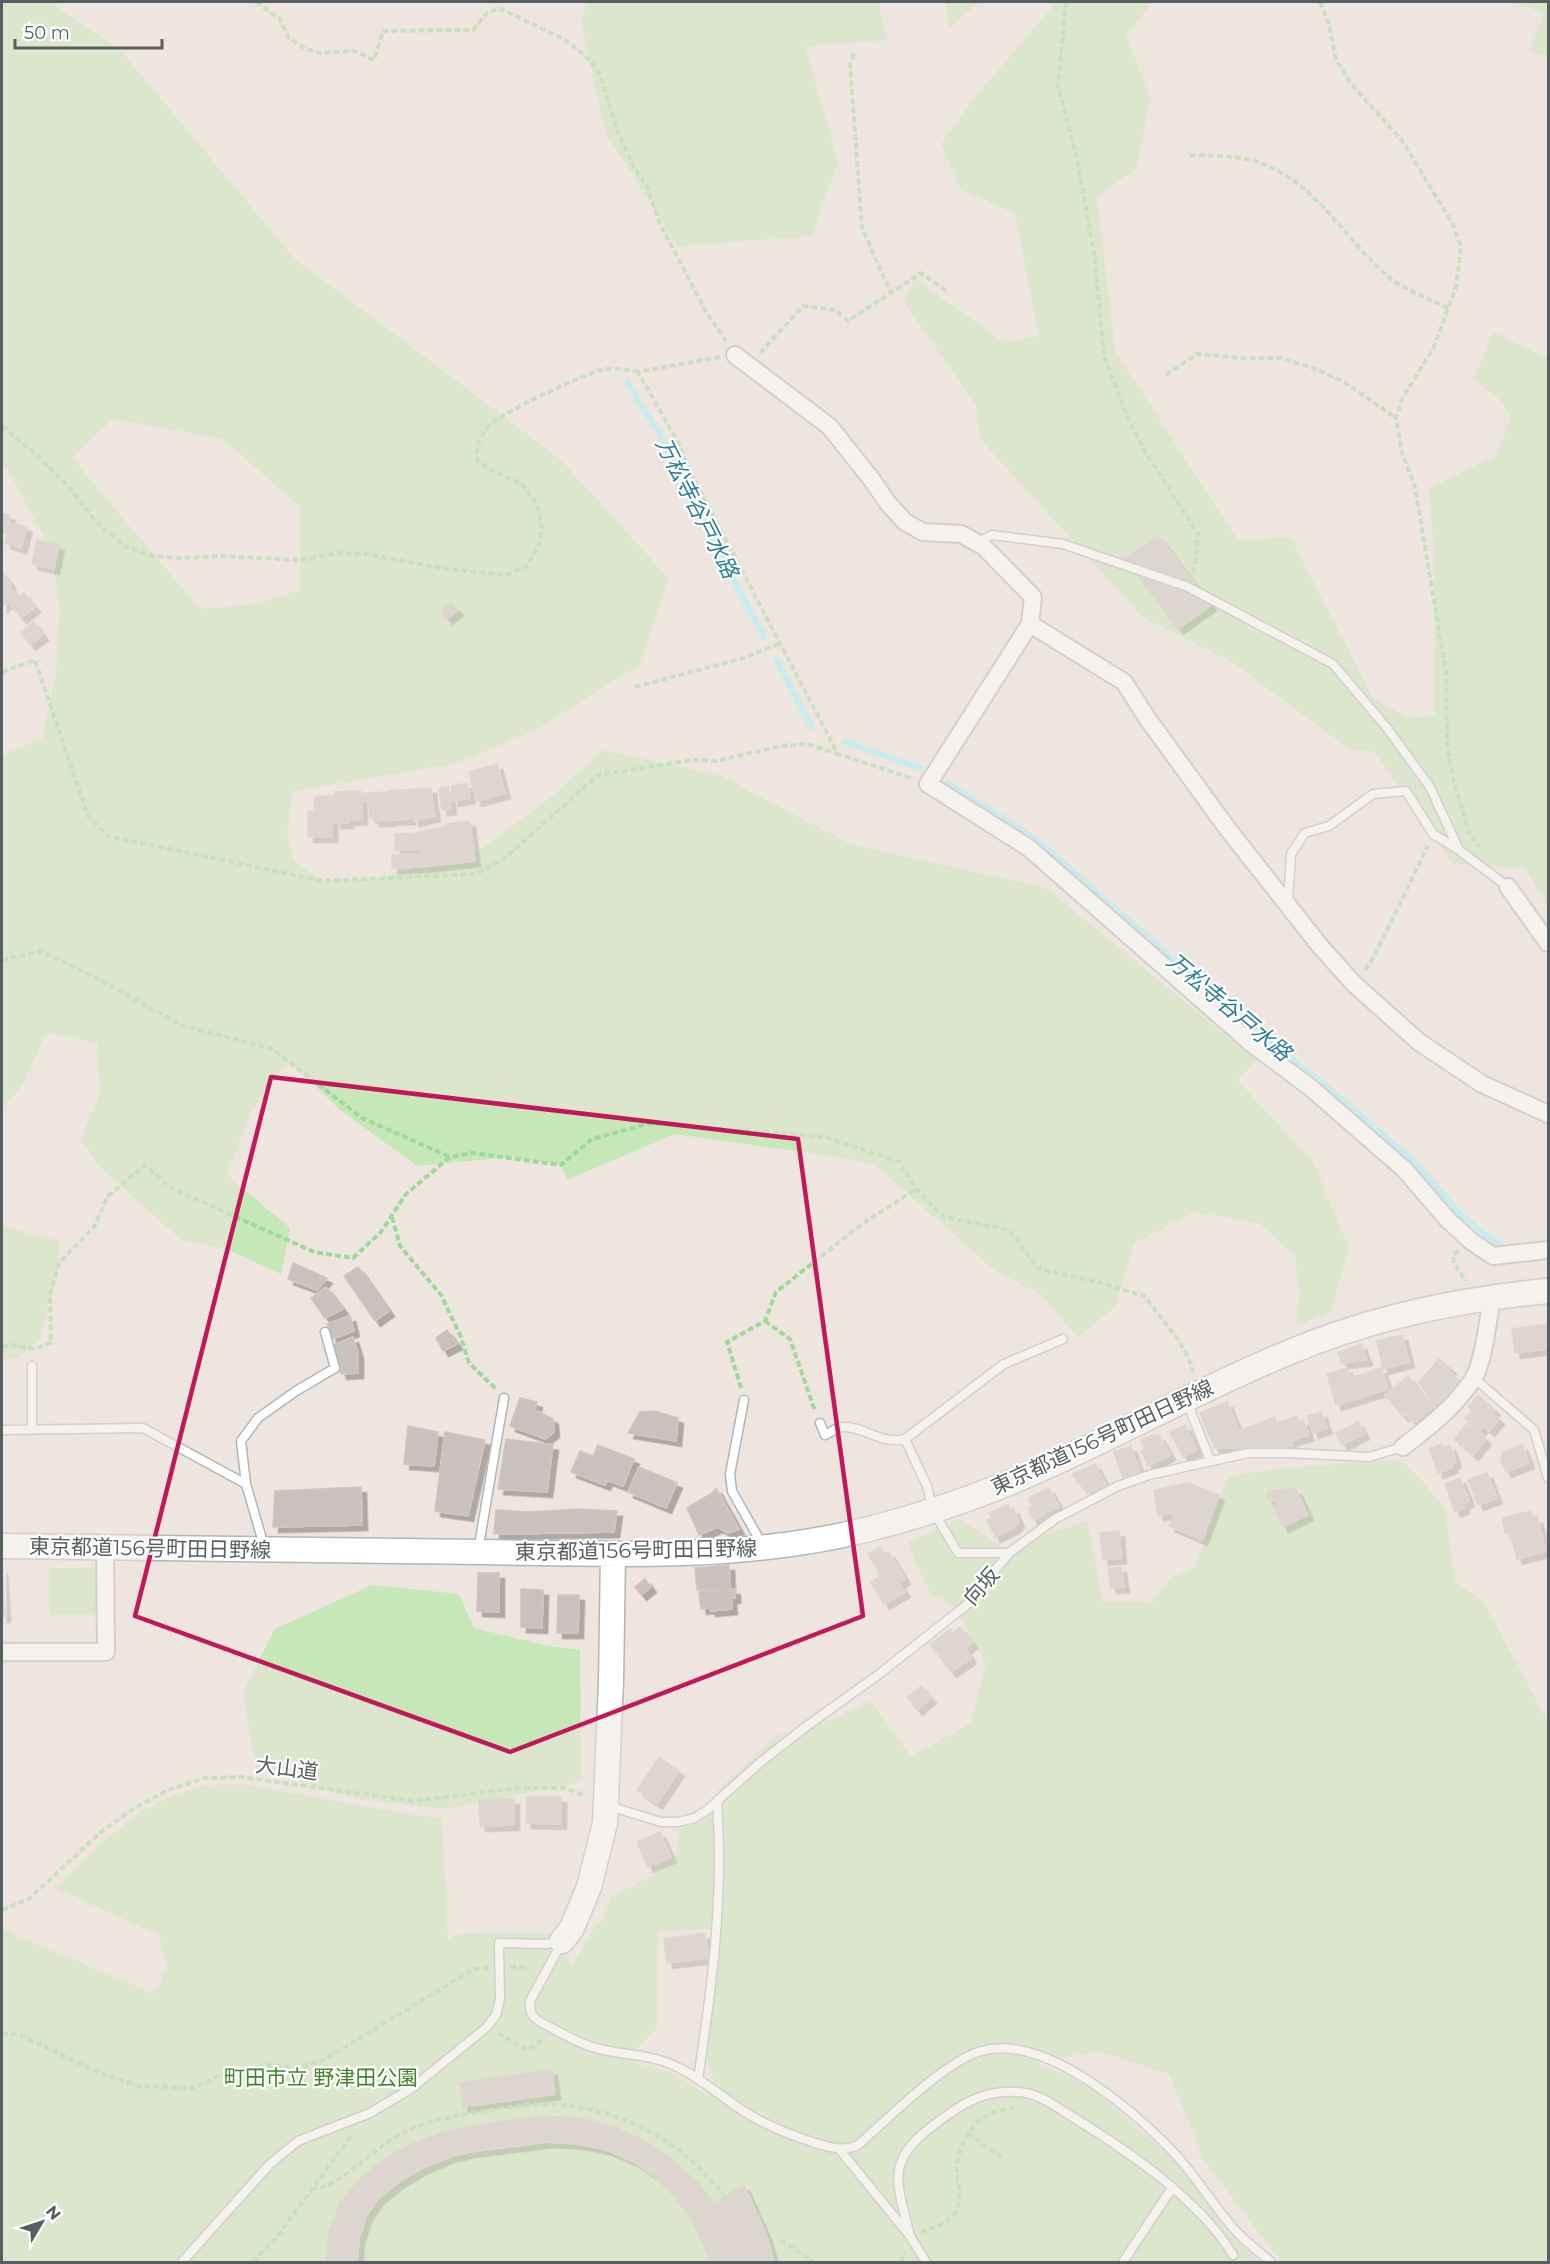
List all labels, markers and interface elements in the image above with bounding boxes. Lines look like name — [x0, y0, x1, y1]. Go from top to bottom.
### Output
scale bar — [15, 12, 162, 50]
text: 50 m — [24, 22, 70, 44]
water label: 万松寺谷戸水路 — [650, 433, 745, 585]
water label: 万松寺谷戸水路 — [1161, 947, 1298, 1068]
street label: 東京都道156号町田日野線 — [987, 1374, 1217, 1500]
street label: 東京都道156号町田日野線 — [29, 1533, 271, 1563]
street label: 東京都道156号町田日野線 — [515, 1535, 757, 1565]
street label: 向坂 — [958, 1562, 1004, 1610]
street label: 大山道 — [254, 1752, 320, 1784]
park label: 町田市立 野津田公園 — [224, 2065, 418, 2090]
north arrow — [12, 2192, 72, 2252]
text: N — [42, 2202, 65, 2224]

